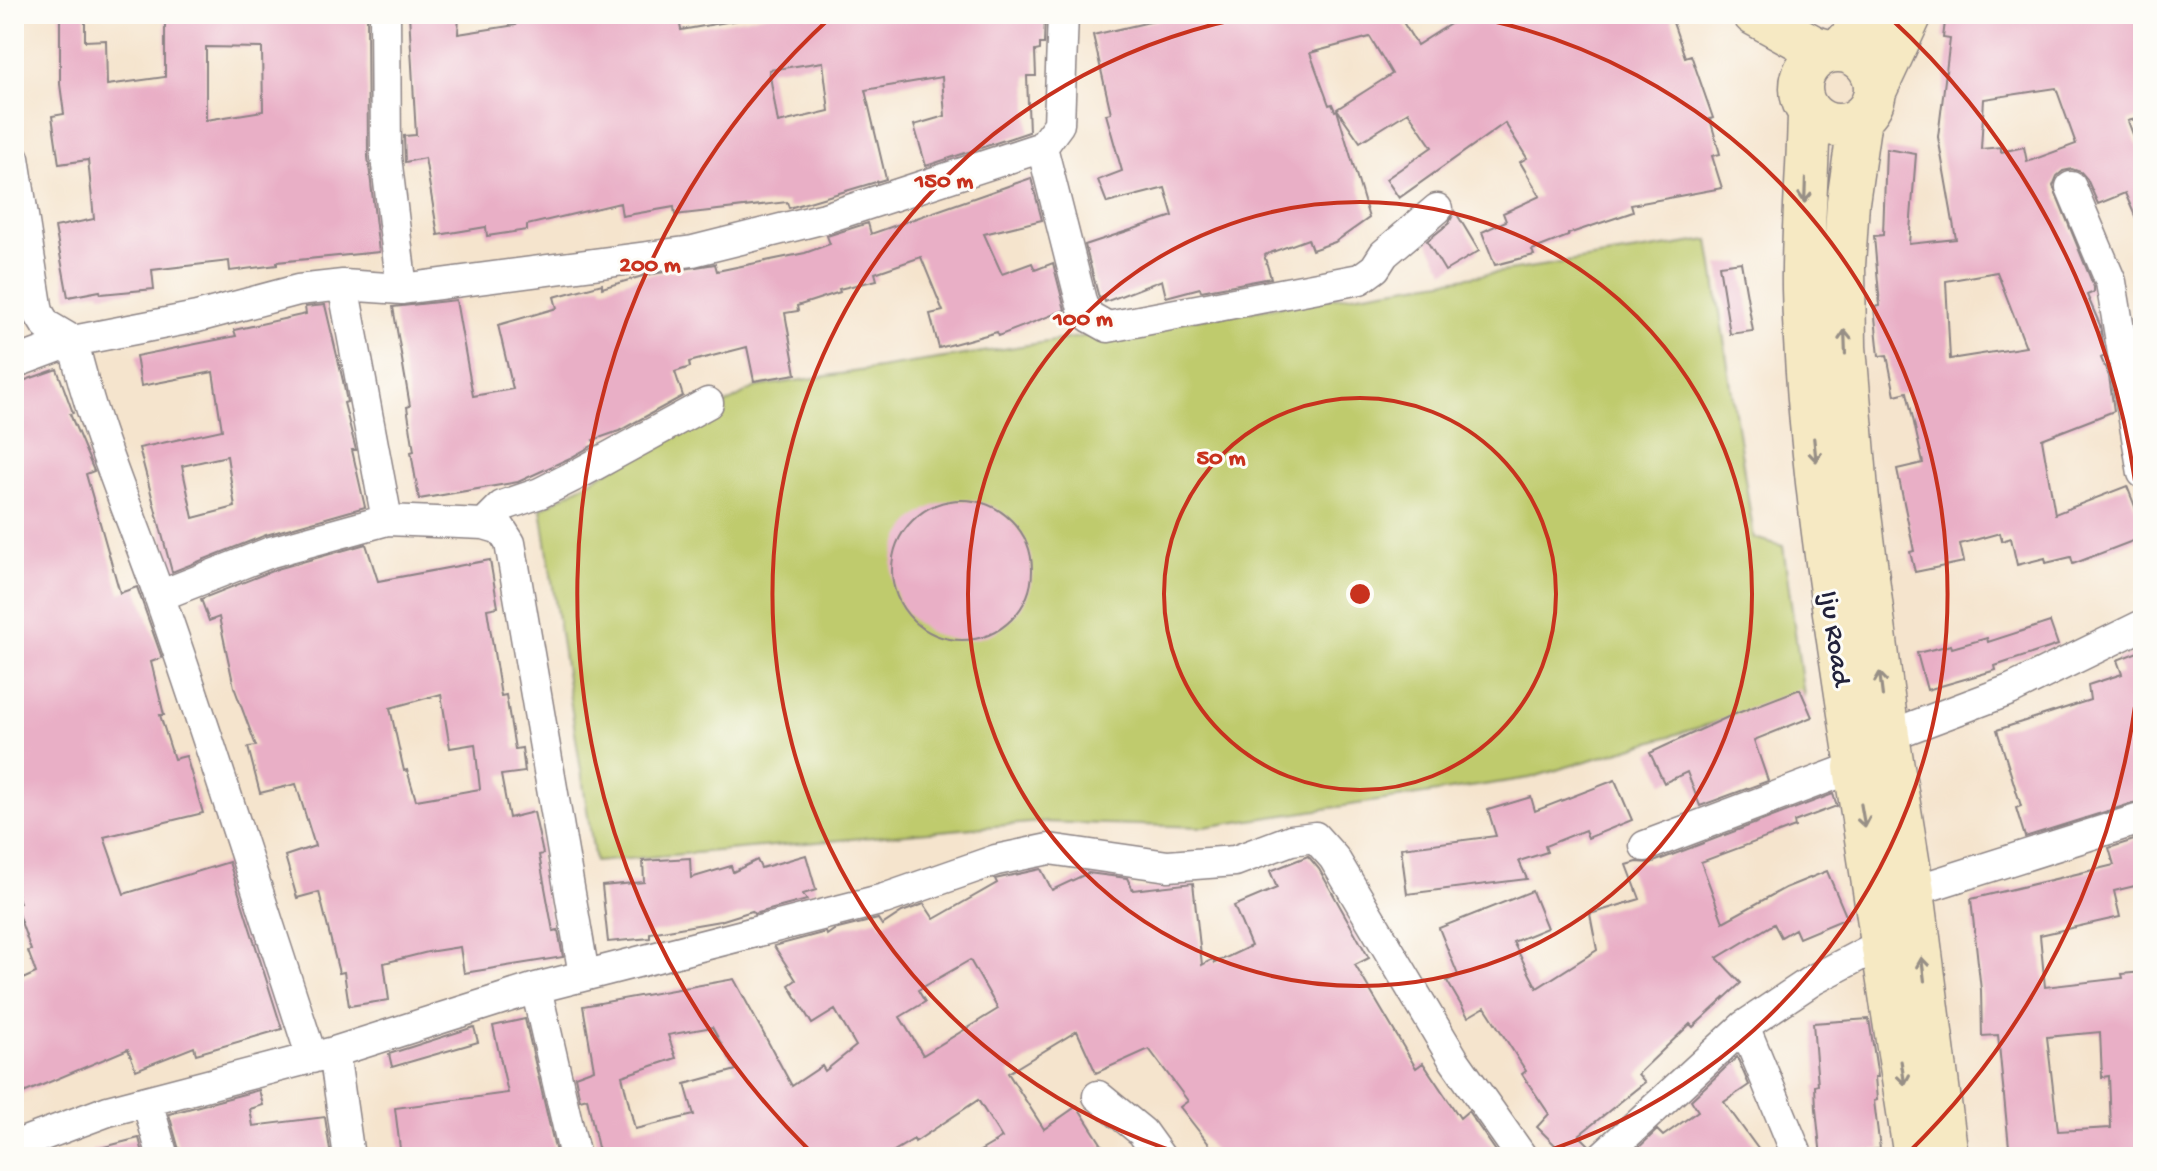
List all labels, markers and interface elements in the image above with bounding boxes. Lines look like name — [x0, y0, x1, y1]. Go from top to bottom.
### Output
text: 150 m — [914, 168, 973, 197]
one-way arrow — [1798, 177, 1813, 204]
text: 200 m — [619, 252, 681, 281]
text: 100 m — [1052, 306, 1113, 335]
one-way arrow — [1838, 329, 1853, 356]
one-way arrow — [1807, 436, 1822, 463]
text: 50 m — [1197, 445, 1245, 474]
centre of rings — [1346, 580, 1374, 608]
street label: Iju Road — [1811, 589, 1857, 691]
one-way arrow — [1874, 671, 1889, 698]
one-way arrow — [1856, 803, 1871, 828]
one-way arrow — [1915, 956, 1930, 982]
one-way arrow — [1896, 1060, 1911, 1085]

